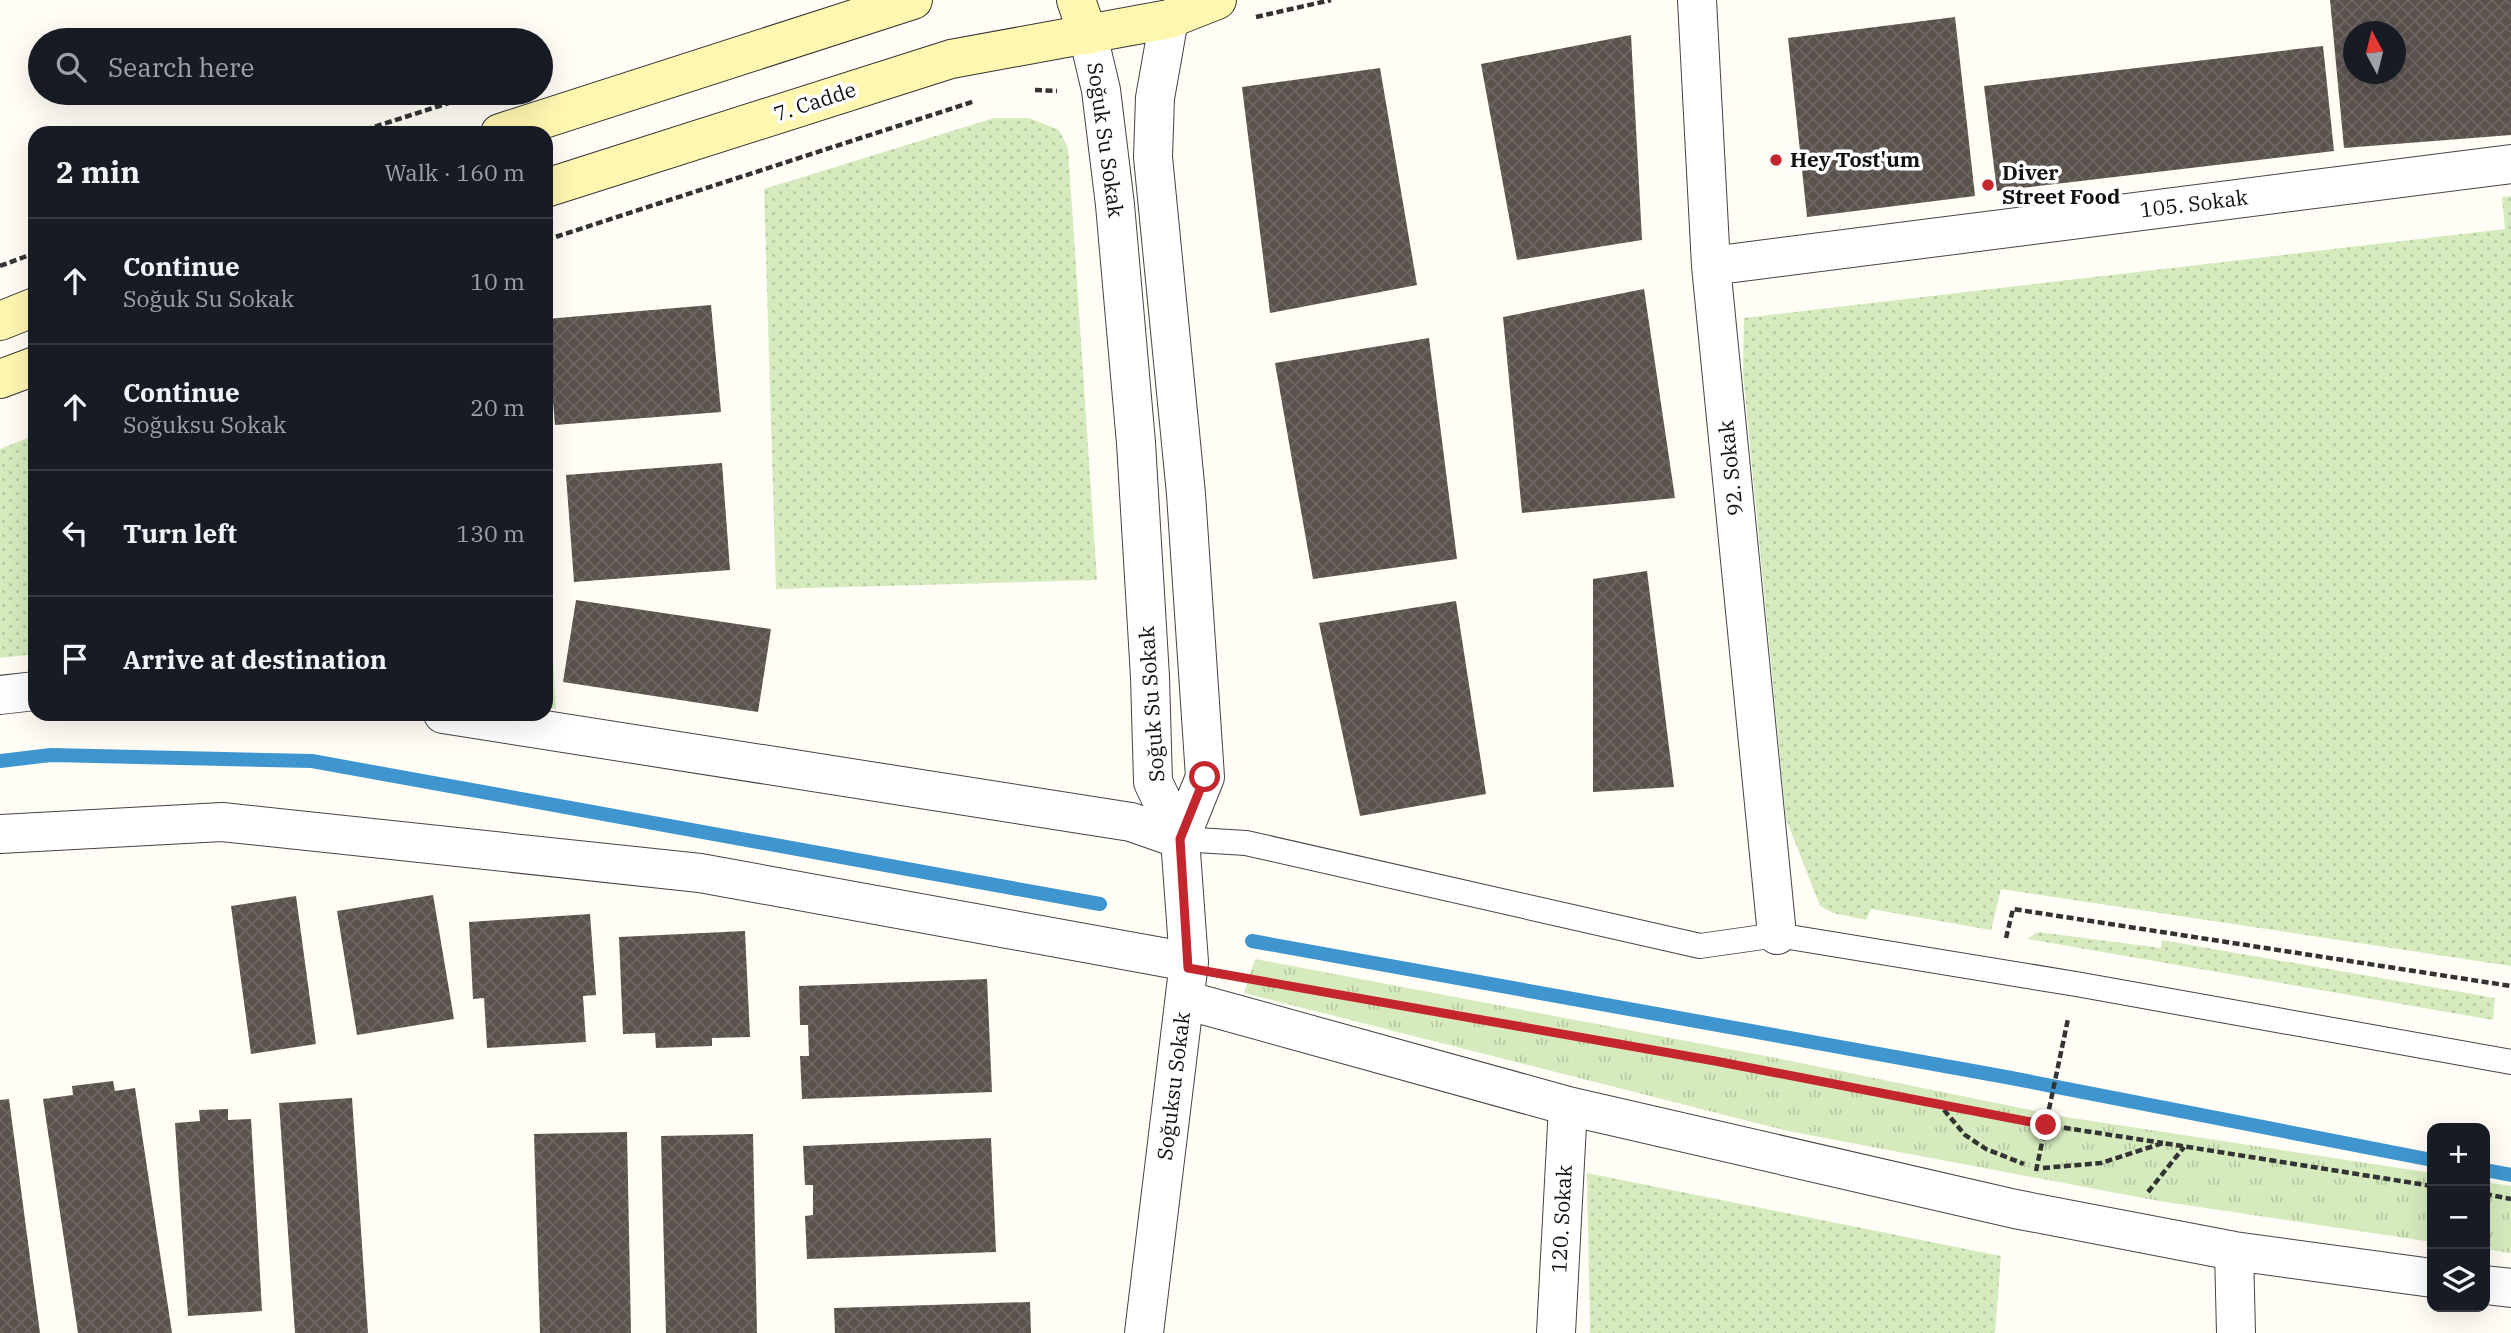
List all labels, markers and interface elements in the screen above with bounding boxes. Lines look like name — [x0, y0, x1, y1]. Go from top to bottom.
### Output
north arrow — [2343, 21, 2406, 84]
search box — [28, 28, 553, 105]
icon: search — [52, 48, 90, 86]
text: Search here — [108, 50, 254, 84]
street label: Soğuk Su Sokak — [1081, 61, 1131, 220]
street label: 7. Cadde — [770, 75, 859, 127]
place label: Hey Tost'um — [1790, 145, 1920, 173]
text: 2 min — [56, 152, 140, 191]
marker: Hey Tost'um — [1768, 152, 1784, 168]
text: Walk · 160 m — [384, 157, 525, 187]
place label: Diver Street Food — [2002, 158, 2120, 210]
marker: Diver Street Food — [1980, 177, 1996, 193]
street label: 105. Sokak — [2138, 182, 2250, 224]
text: Continue — [123, 249, 240, 283]
icon: ahead — [56, 262, 94, 300]
text: 10 m — [470, 266, 525, 296]
text: Soğuk Su Sokak — [123, 283, 294, 313]
text: Continue — [123, 375, 240, 409]
icon: ahead — [56, 388, 94, 426]
text: 20 m — [470, 392, 525, 422]
text: Soğuksu Sokak — [123, 409, 286, 439]
street label: 92. Sokak — [1711, 418, 1749, 517]
icon: left — [56, 514, 94, 552]
text: Turn left — [123, 516, 237, 550]
text: 130 m — [456, 518, 525, 548]
street label: Soğuk Su Sokak — [1132, 624, 1170, 783]
icon: arrive — [56, 640, 94, 678]
text: Arrive at destination — [123, 642, 387, 676]
route start — [1189, 761, 1220, 792]
street label: Soğuksu Sokak — [1150, 1009, 1196, 1162]
route end — [2030, 1109, 2061, 1140]
map controls — [2427, 1123, 2490, 1312]
button: + — [2427, 1123, 2490, 1186]
street label: 120. Sokak — [1544, 1163, 1578, 1274]
button: − — [2427, 1186, 2490, 1249]
button: layers — [2427, 1249, 2490, 1312]

